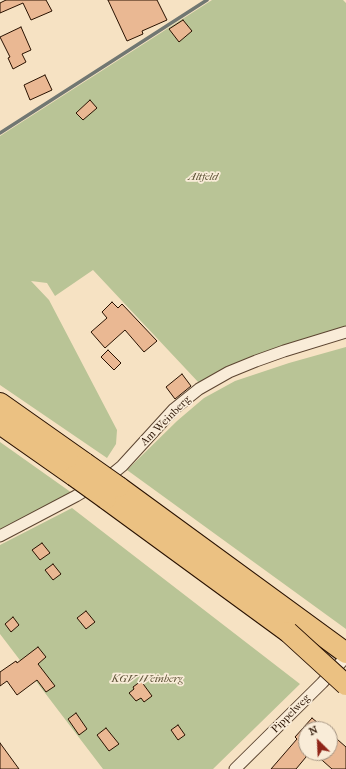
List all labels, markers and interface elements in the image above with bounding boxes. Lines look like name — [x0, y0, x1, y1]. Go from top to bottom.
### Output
park label: Altfeld — [188, 170, 218, 184]
street label: Am Weinberg — [138, 393, 194, 449]
park label: KGV Weinberg — [111, 672, 183, 686]
street label: Pippelweg — [269, 692, 313, 736]
north arrow — [298, 721, 338, 761]
text: N — [307, 723, 320, 738]

